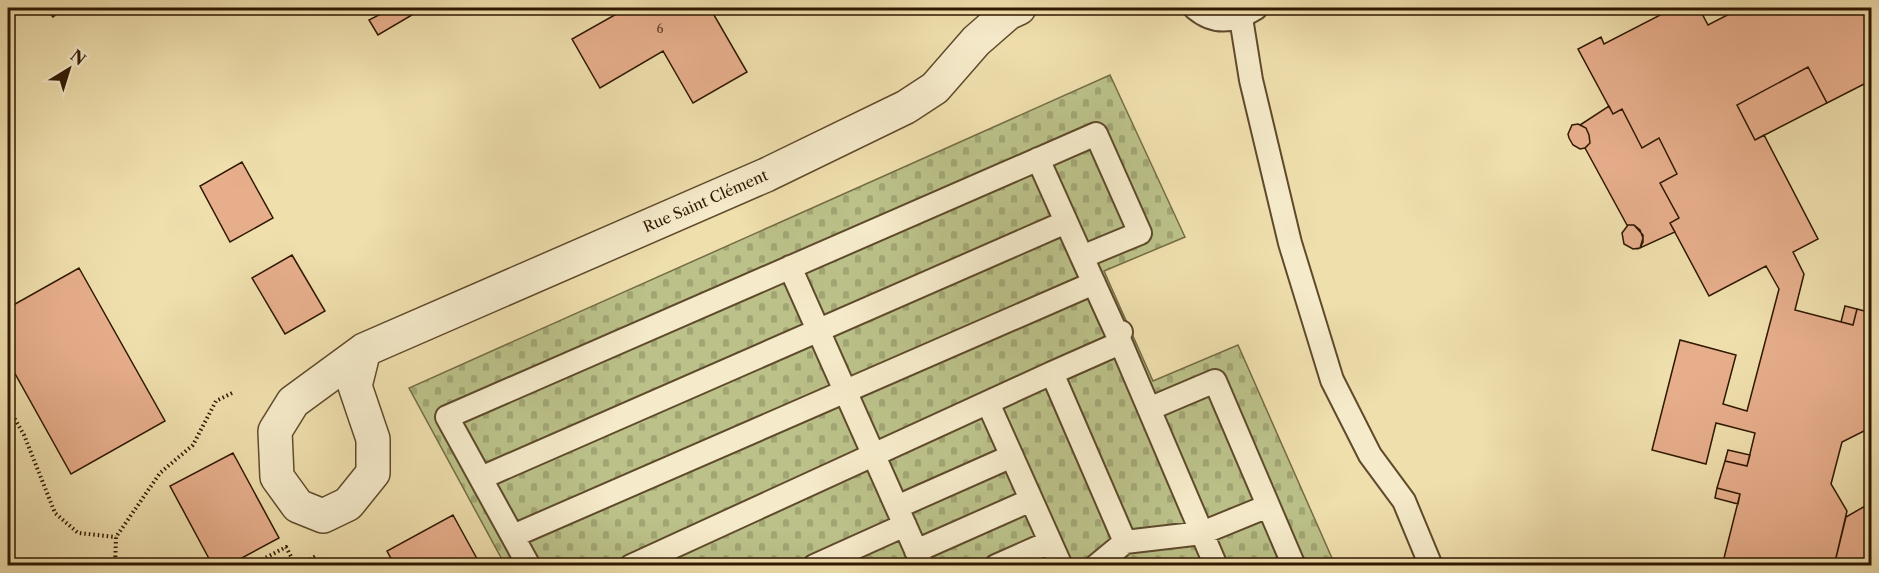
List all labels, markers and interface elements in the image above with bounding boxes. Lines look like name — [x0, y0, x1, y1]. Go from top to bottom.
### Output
house number: 6 — [656, 21, 664, 36]
north arrow — [39, 39, 99, 99]
text: N — [67, 45, 90, 69]
street label: Rue Saint Clément — [640, 165, 771, 236]

